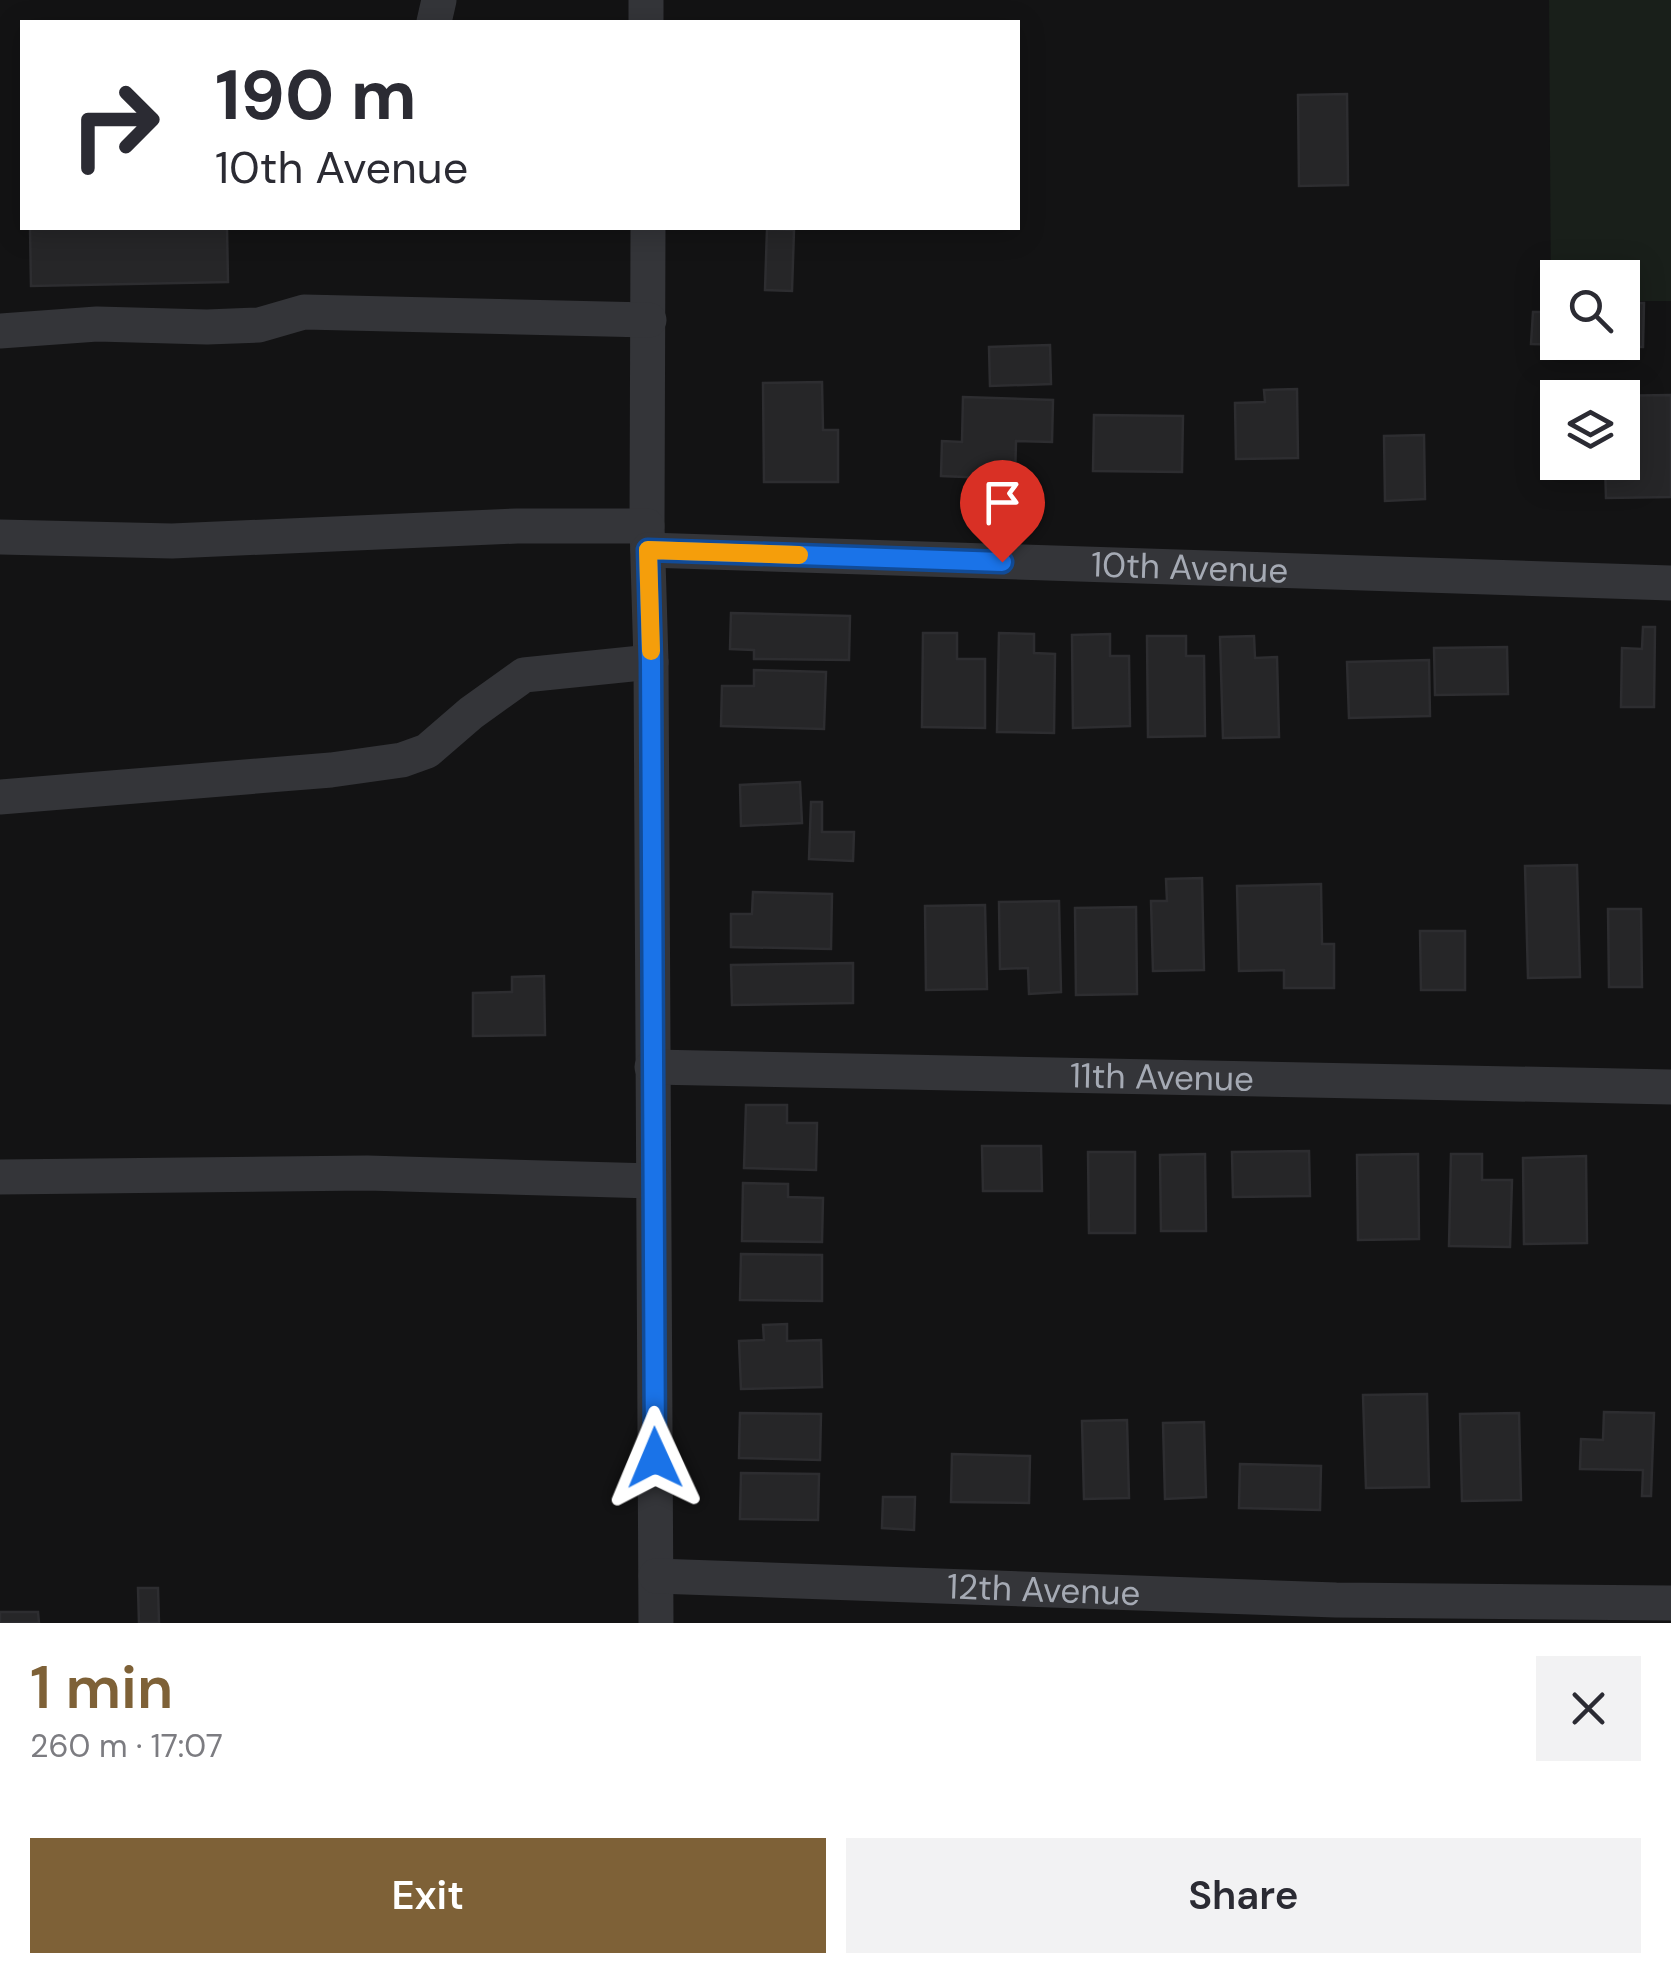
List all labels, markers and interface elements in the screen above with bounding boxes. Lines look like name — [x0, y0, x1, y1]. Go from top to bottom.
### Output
text: 190 m — [215, 50, 417, 141]
icon: right — [50, 60, 180, 190]
text: 10th Avenue — [215, 138, 468, 197]
map controls — [1540, 260, 1640, 480]
button: search — [1540, 260, 1640, 360]
button: layers — [1540, 380, 1640, 480]
pin — [960, 460, 1045, 563]
icon: arrive — [975, 475, 1030, 530]
street label: 10th Avenue — [1091, 541, 1289, 594]
street label: 11th Avenue — [1069, 1052, 1254, 1102]
position arrow — [603, 1406, 707, 1510]
street label: 12th Avenue — [946, 1563, 1141, 1616]
text: 1 min — [30, 1648, 173, 1727]
button: close — [1536, 1656, 1641, 1761]
text: 260 m · 17:07 — [30, 1725, 223, 1767]
button: Exit — [30, 1838, 826, 1953]
button: Share — [846, 1838, 1641, 1953]

